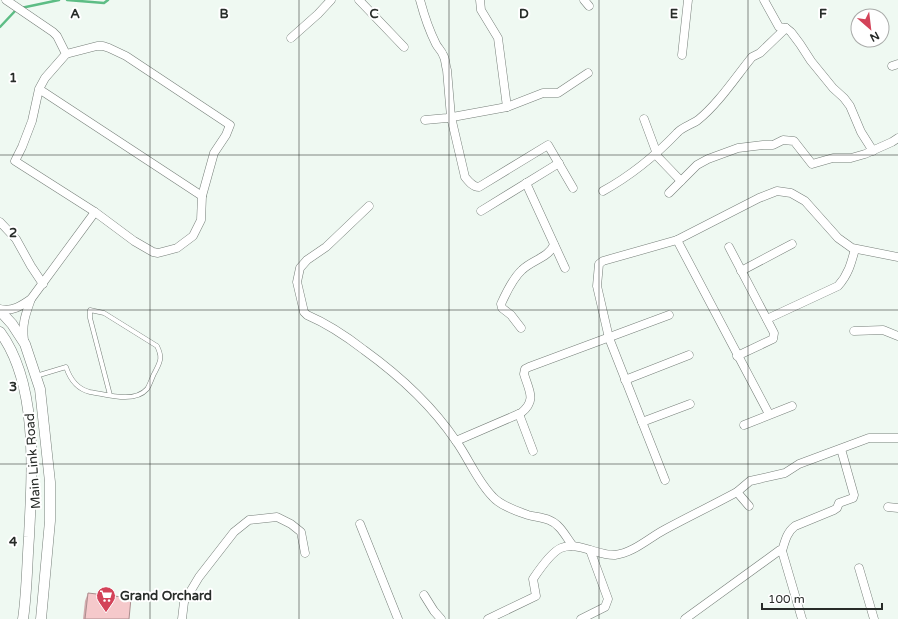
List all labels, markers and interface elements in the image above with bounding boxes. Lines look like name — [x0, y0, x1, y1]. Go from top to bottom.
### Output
text: A — [70, 6, 80, 22]
text: B — [219, 6, 229, 22]
text: C — [369, 6, 379, 22]
text: D — [519, 6, 529, 22]
text: E — [670, 6, 678, 22]
text: F — [819, 6, 827, 22]
north arrow — [850, 8, 890, 48]
text: N — [868, 29, 881, 44]
text: 1 — [9, 70, 17, 86]
text: 2 — [9, 225, 17, 241]
text: 3 — [9, 379, 17, 395]
street label: Main Link Road — [22, 412, 44, 510]
text: 4 — [9, 534, 18, 550]
supermarket icon: Grand Orchard — [95, 585, 117, 613]
scale bar — [762, 585, 882, 611]
place label: Grand Orchard — [120, 588, 212, 604]
text: 100 m — [768, 592, 805, 606]

